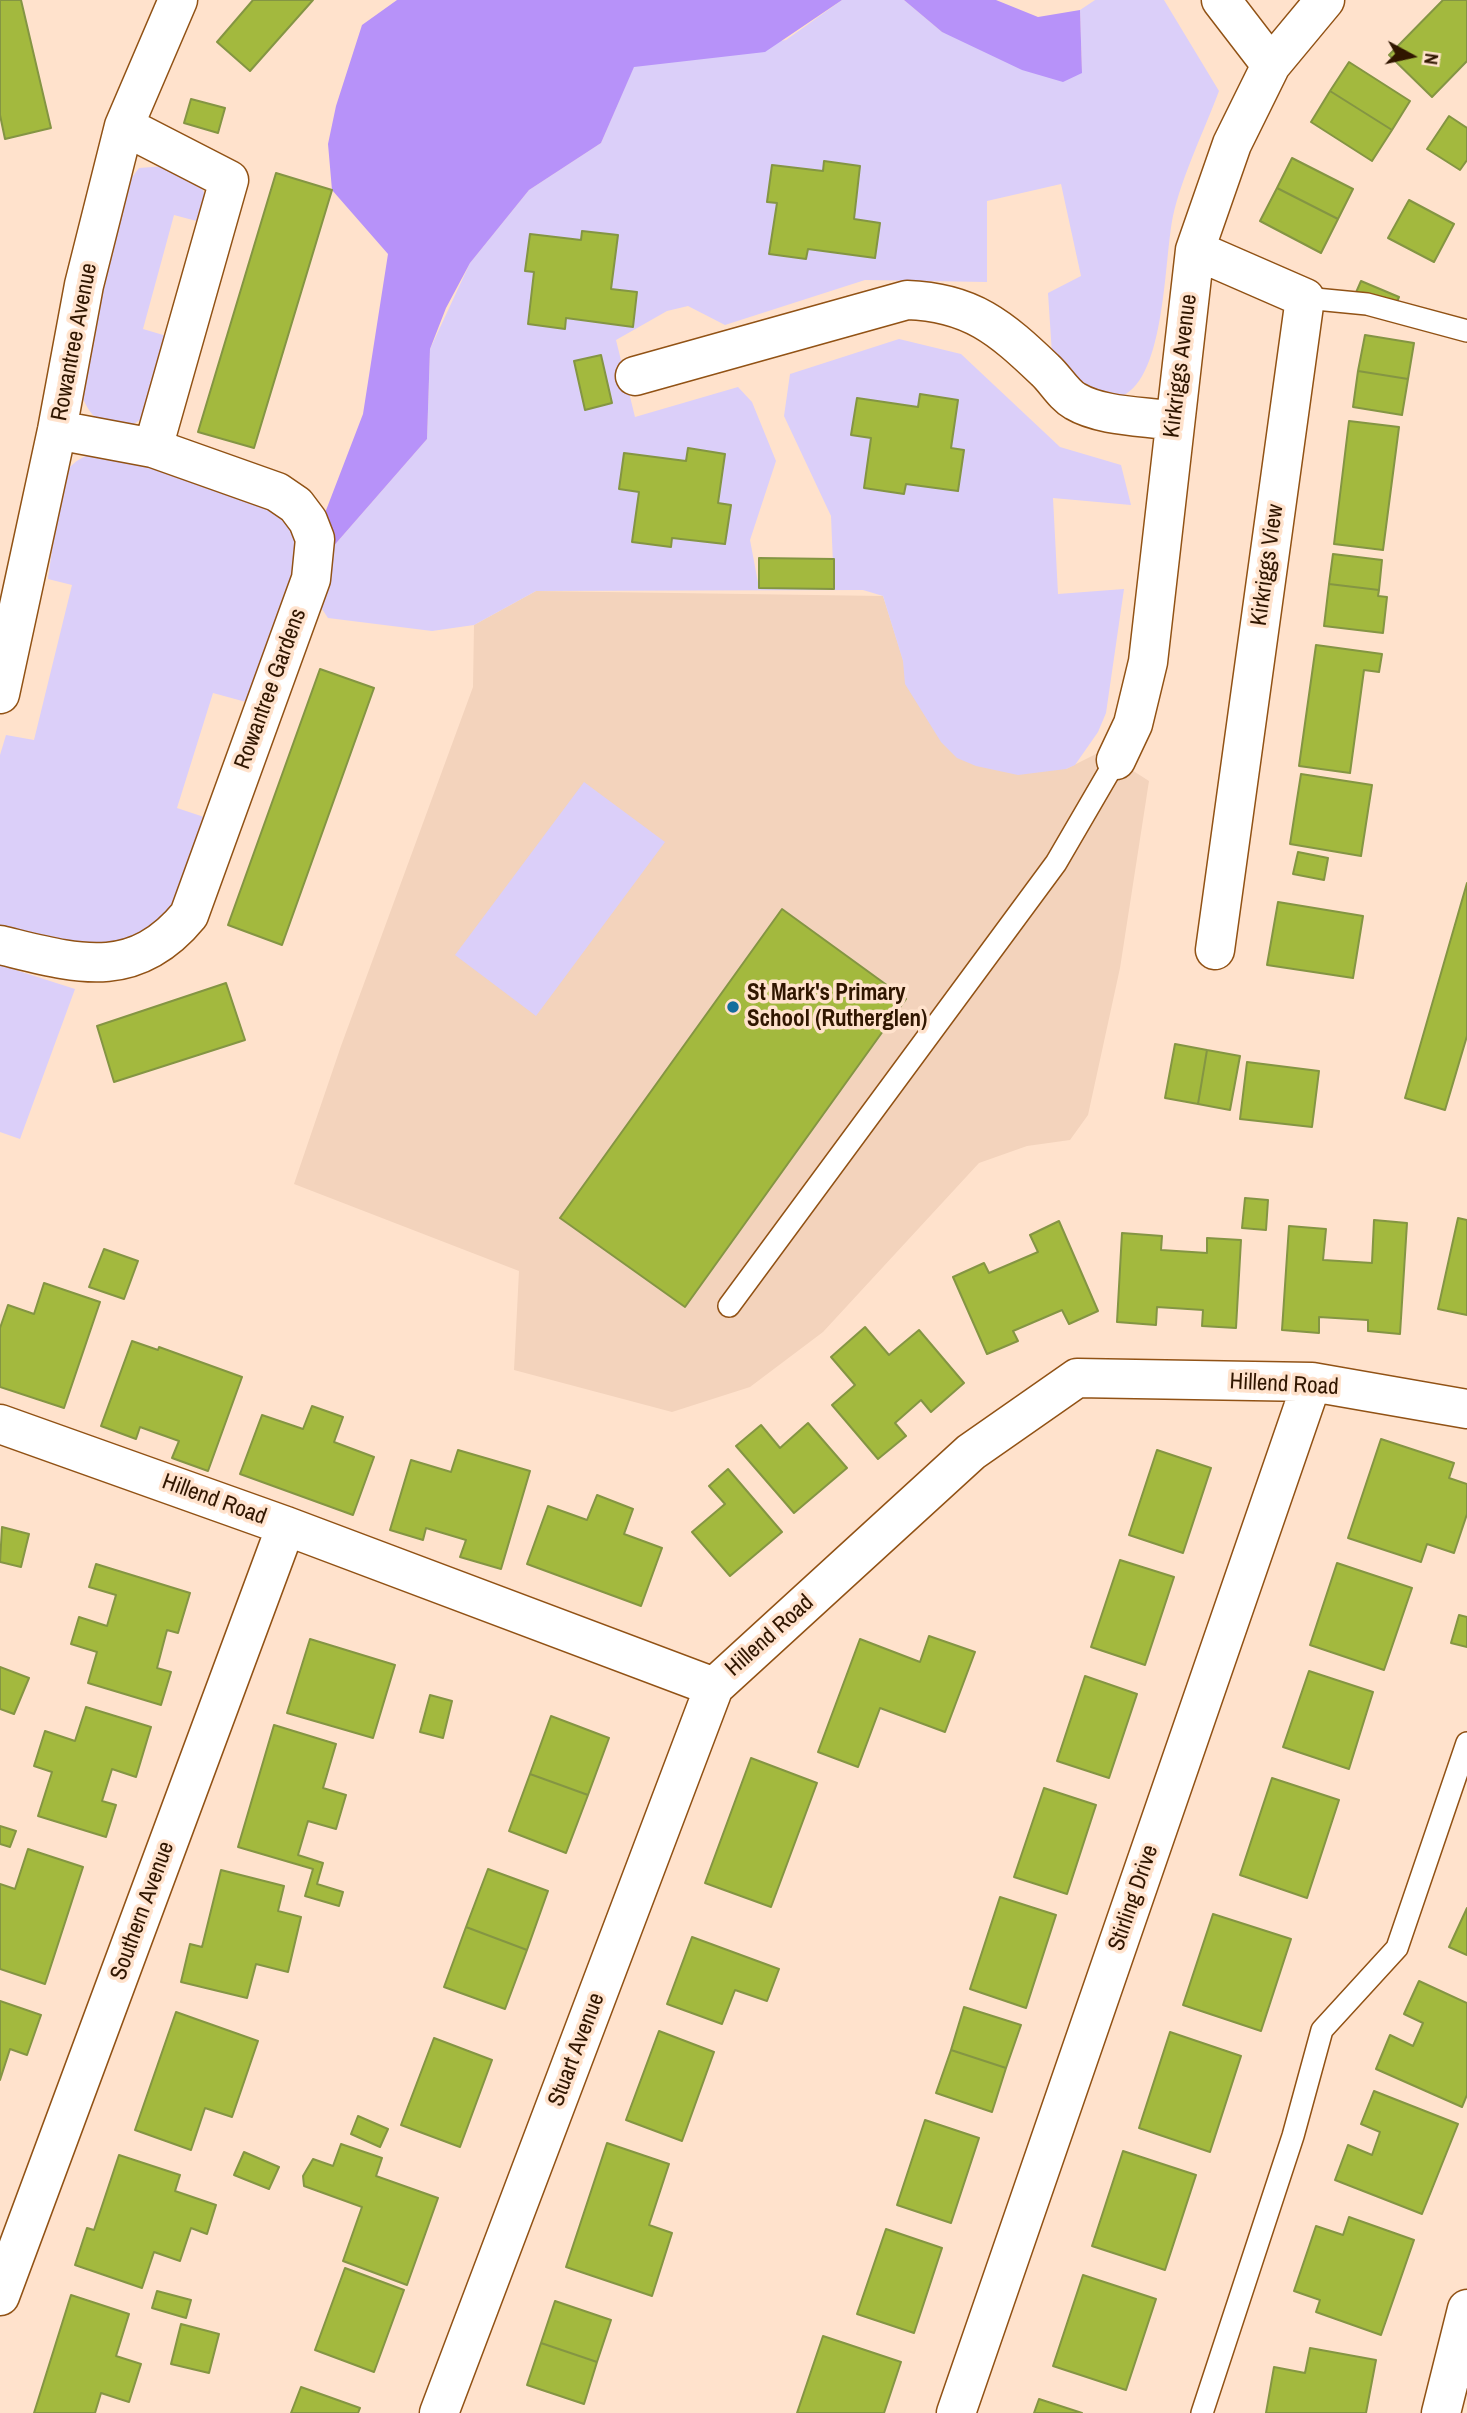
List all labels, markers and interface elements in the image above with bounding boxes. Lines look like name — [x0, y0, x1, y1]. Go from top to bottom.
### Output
north arrow — [1376, 21, 1446, 91]
text: N — [1418, 52, 1445, 66]
street label: Rowantree Avenue — [46, 261, 104, 423]
street label: Kirkriggs Avenue — [1159, 293, 1203, 439]
street label: Kirkriggs View — [1246, 503, 1290, 627]
street label: Rowantree Gardens — [229, 605, 313, 773]
place label: St Mark's Primary School (Rutherglen) — [747, 980, 927, 1034]
marker: St Mark's Primary School (Rutherglen) — [725, 999, 741, 1015]
street label: Hillend Road — [1229, 1368, 1339, 1402]
street label: Hillend Road — [158, 1468, 270, 1532]
street label: Hillend Road — [720, 1589, 820, 1683]
street label: Southern Avenue — [105, 1838, 181, 1984]
street label: Stirling Drive — [1103, 1841, 1165, 1955]
street label: Stuart Avenue — [543, 1989, 611, 2111]

